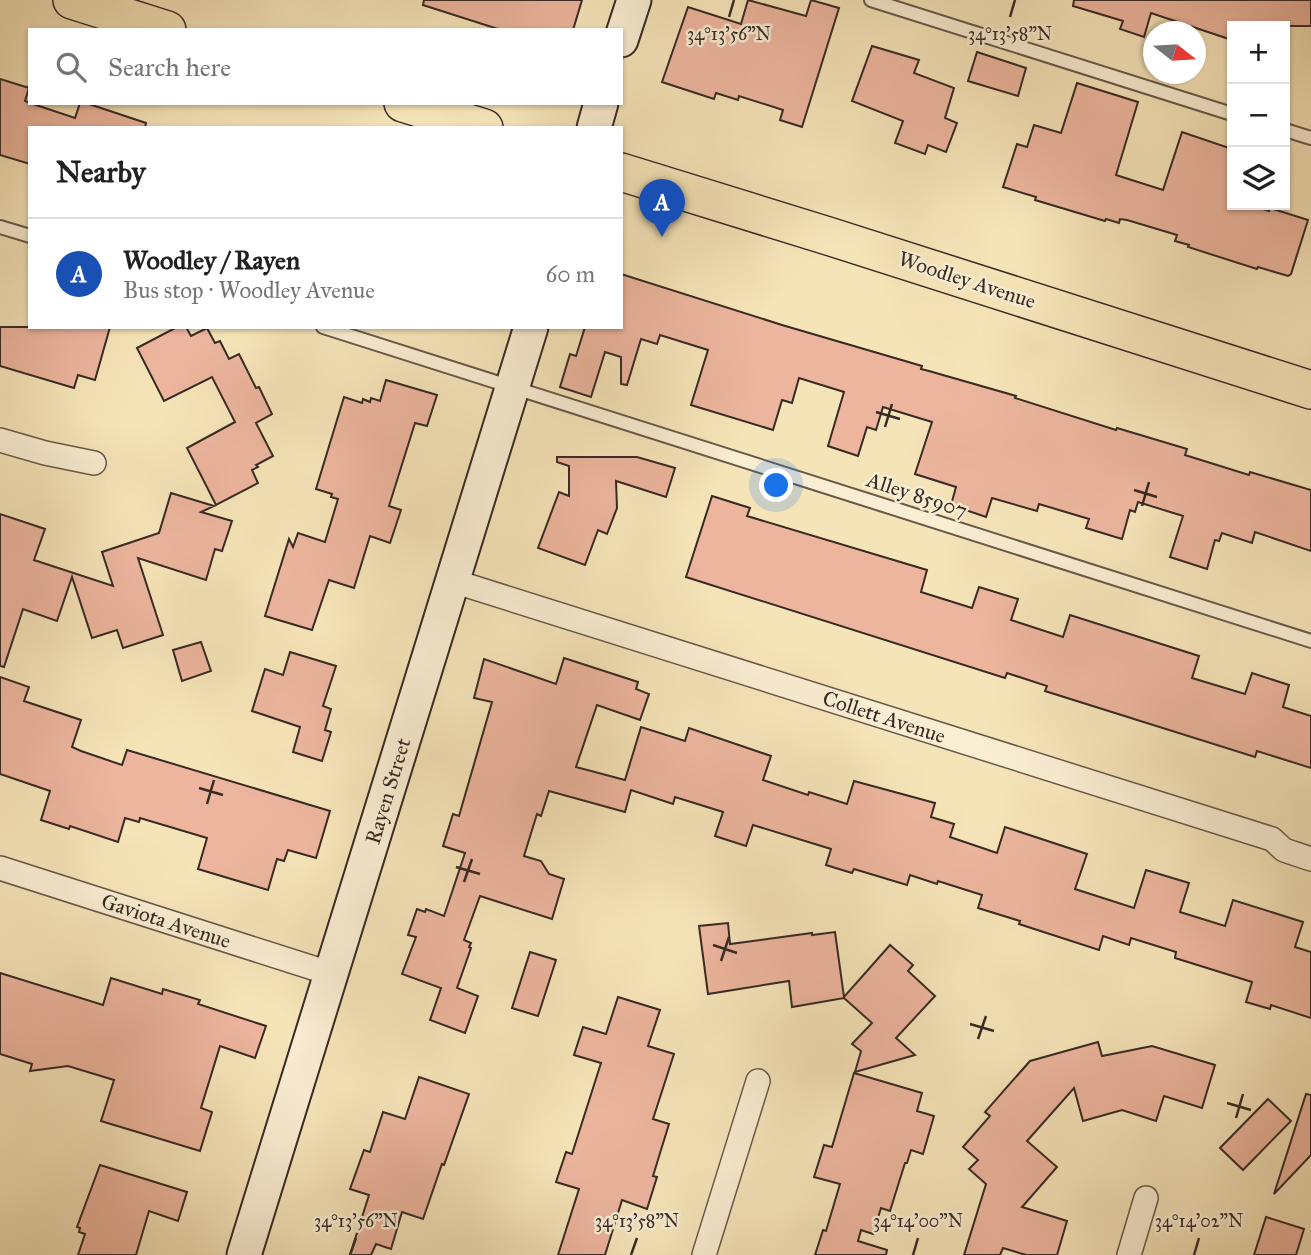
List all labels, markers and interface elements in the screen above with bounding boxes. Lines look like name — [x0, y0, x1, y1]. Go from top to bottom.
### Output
north arrow — [1143, 21, 1206, 84]
map controls — [1227, 21, 1290, 210]
button: + — [1227, 21, 1290, 84]
text: 34°13'56"N — [687, 23, 771, 45]
text: 34°13'58"N — [968, 23, 1052, 45]
search box — [28, 28, 623, 105]
icon: search — [52, 48, 90, 86]
text: Search here — [108, 51, 231, 83]
button: − — [1227, 84, 1290, 147]
button: layers — [1227, 147, 1290, 210]
text: Nearby — [56, 154, 146, 190]
pin: A — [639, 179, 685, 237]
text: Woodley / Rayen — [123, 244, 300, 276]
street label: Woodley Avenue — [895, 246, 1039, 314]
text: A — [71, 260, 87, 288]
text: 60 m — [546, 260, 595, 288]
text: Bus stop · Woodley Avenue — [123, 276, 375, 304]
street label: Alley 85907 — [863, 466, 971, 523]
your location — [759, 468, 793, 502]
street label: Collett Avenue — [819, 685, 949, 749]
street label: Rayen Street — [360, 734, 417, 847]
street label: Gaviota Avenue — [98, 888, 234, 954]
text: 34°13'56"N — [314, 1210, 398, 1232]
text: 34°13'58"N — [595, 1210, 679, 1232]
text: 34°14'00"N — [873, 1210, 963, 1232]
text: 34°14'02"N — [1155, 1210, 1243, 1232]

